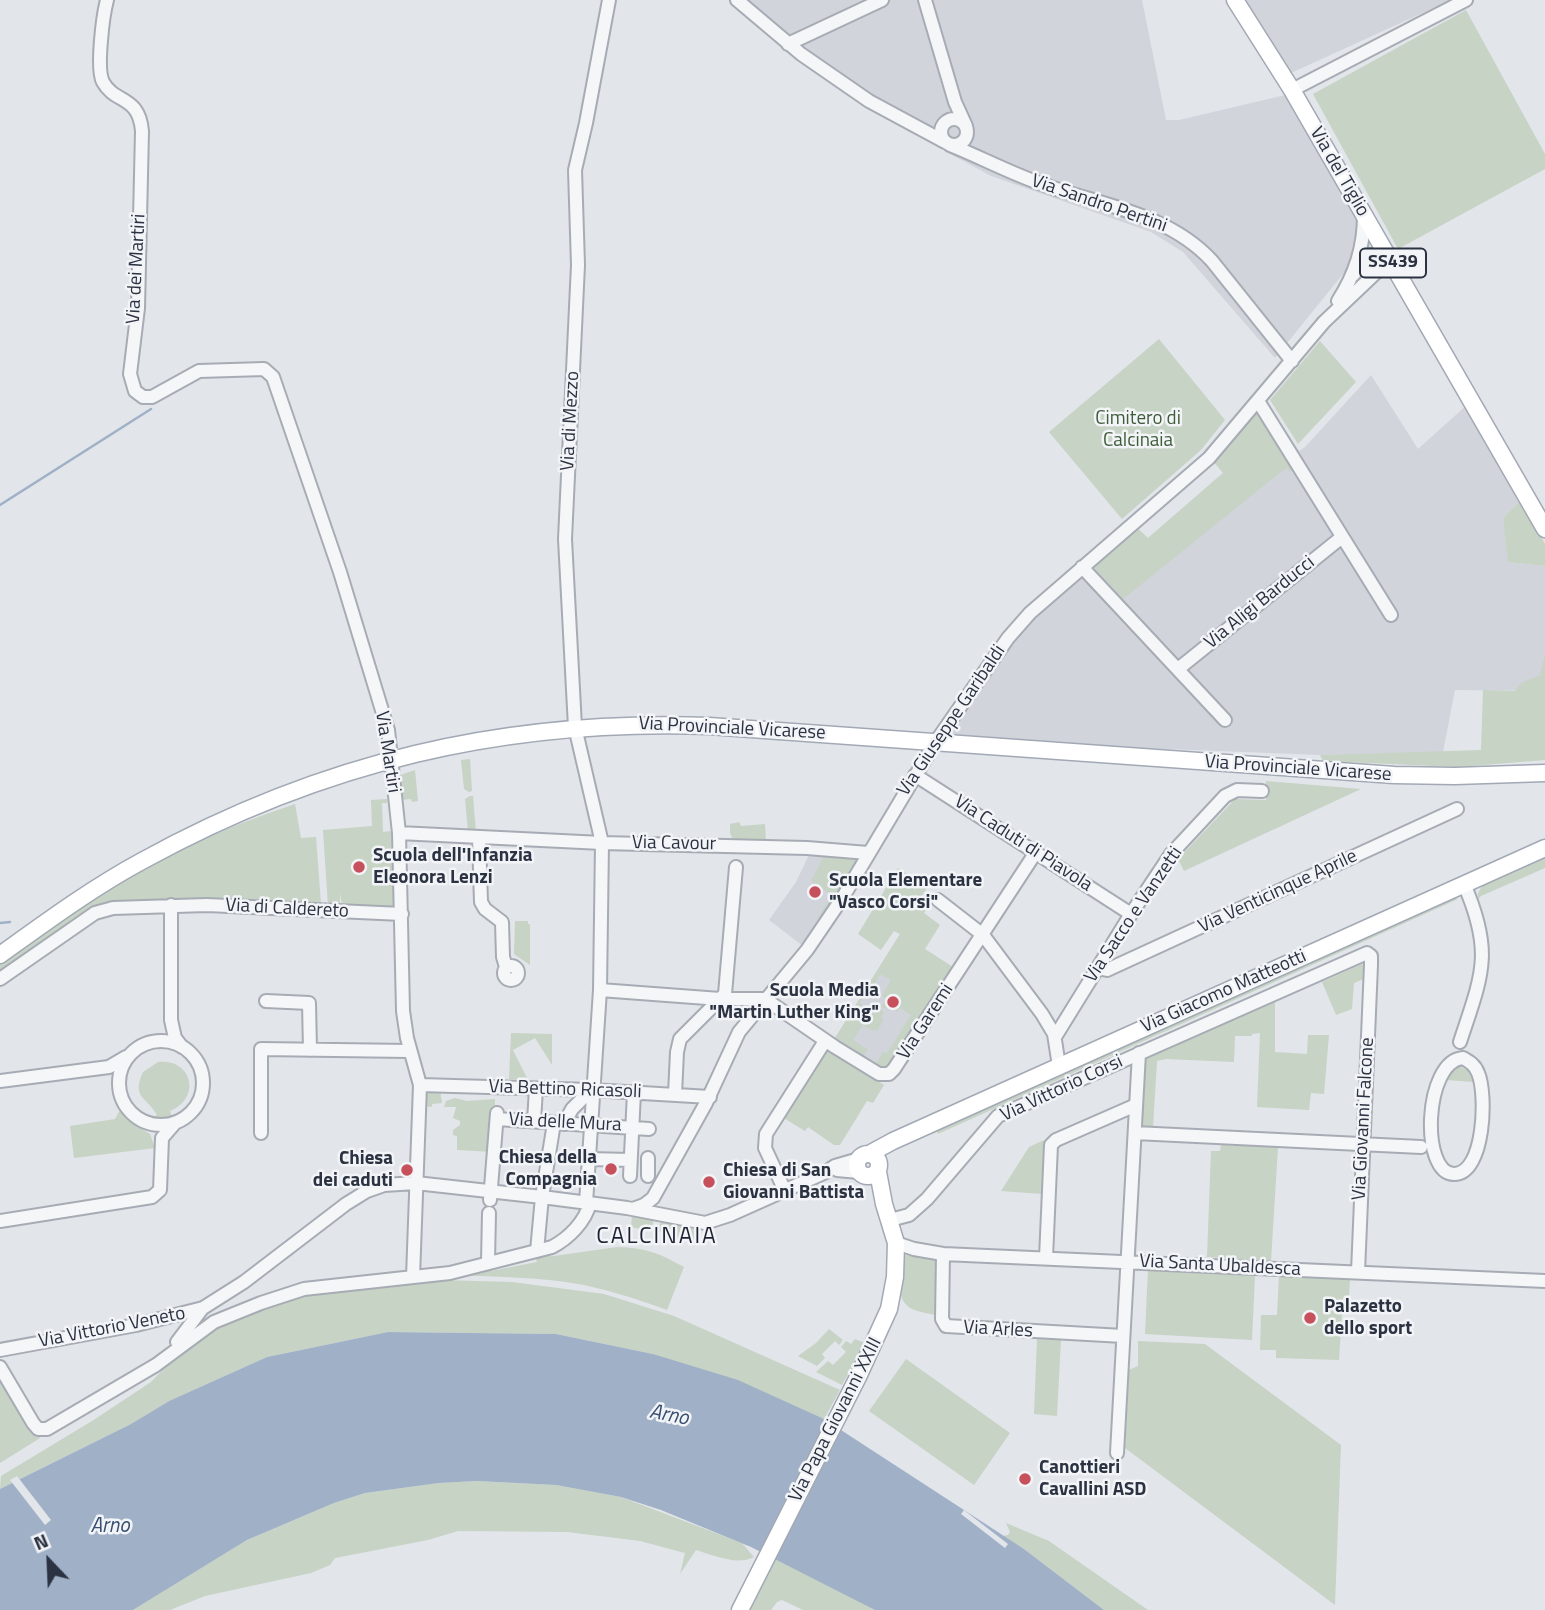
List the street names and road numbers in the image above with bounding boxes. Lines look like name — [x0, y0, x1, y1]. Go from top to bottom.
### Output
street label: Via del Tiglio — [1304, 123, 1374, 221]
street label: Via Sandro Pertini — [1028, 170, 1170, 238]
street label: Via dei Martiri — [123, 213, 151, 325]
road number: SS439 — [1360, 248, 1426, 278]
street label: Via di Mezzo — [557, 370, 585, 472]
street label: Via Aligi Barducci — [1200, 552, 1320, 654]
street label: Via Giuseppe Garibaldi — [893, 641, 1011, 801]
street label: Via Martiri — [369, 709, 405, 795]
street label: Via Provinciale Vicarese — [638, 713, 826, 745]
street label: Via Provinciale Vicarese — [1204, 751, 1392, 787]
street label: Via Caduti di Piavola — [950, 791, 1096, 897]
street label: Via Cavour — [632, 832, 716, 856]
street label: Via Sacco e Vanzetti — [1080, 843, 1188, 987]
street label: Via Venticinque Aprile — [1195, 845, 1361, 939]
street label: Via di Caldereto — [225, 894, 349, 924]
street label: Via Giacomo Matteotti — [1138, 945, 1310, 1039]
street label: Via Garemi — [893, 980, 959, 1064]
street label: Via Giovanni Falcone — [1348, 1037, 1380, 1201]
street label: Via Vittorio Corsi — [997, 1051, 1127, 1127]
street label: Via Bettino Ricasoli — [488, 1076, 642, 1104]
street label: Via delle Mura — [508, 1109, 622, 1137]
street label: Via Santa Ubaldesca — [1139, 1250, 1301, 1282]
street label: Via Vittorio Veneto — [37, 1303, 187, 1353]
street label: Via Arles — [963, 1317, 1033, 1343]
street label: Via Papa Giovanni XXIII — [785, 1334, 887, 1506]

